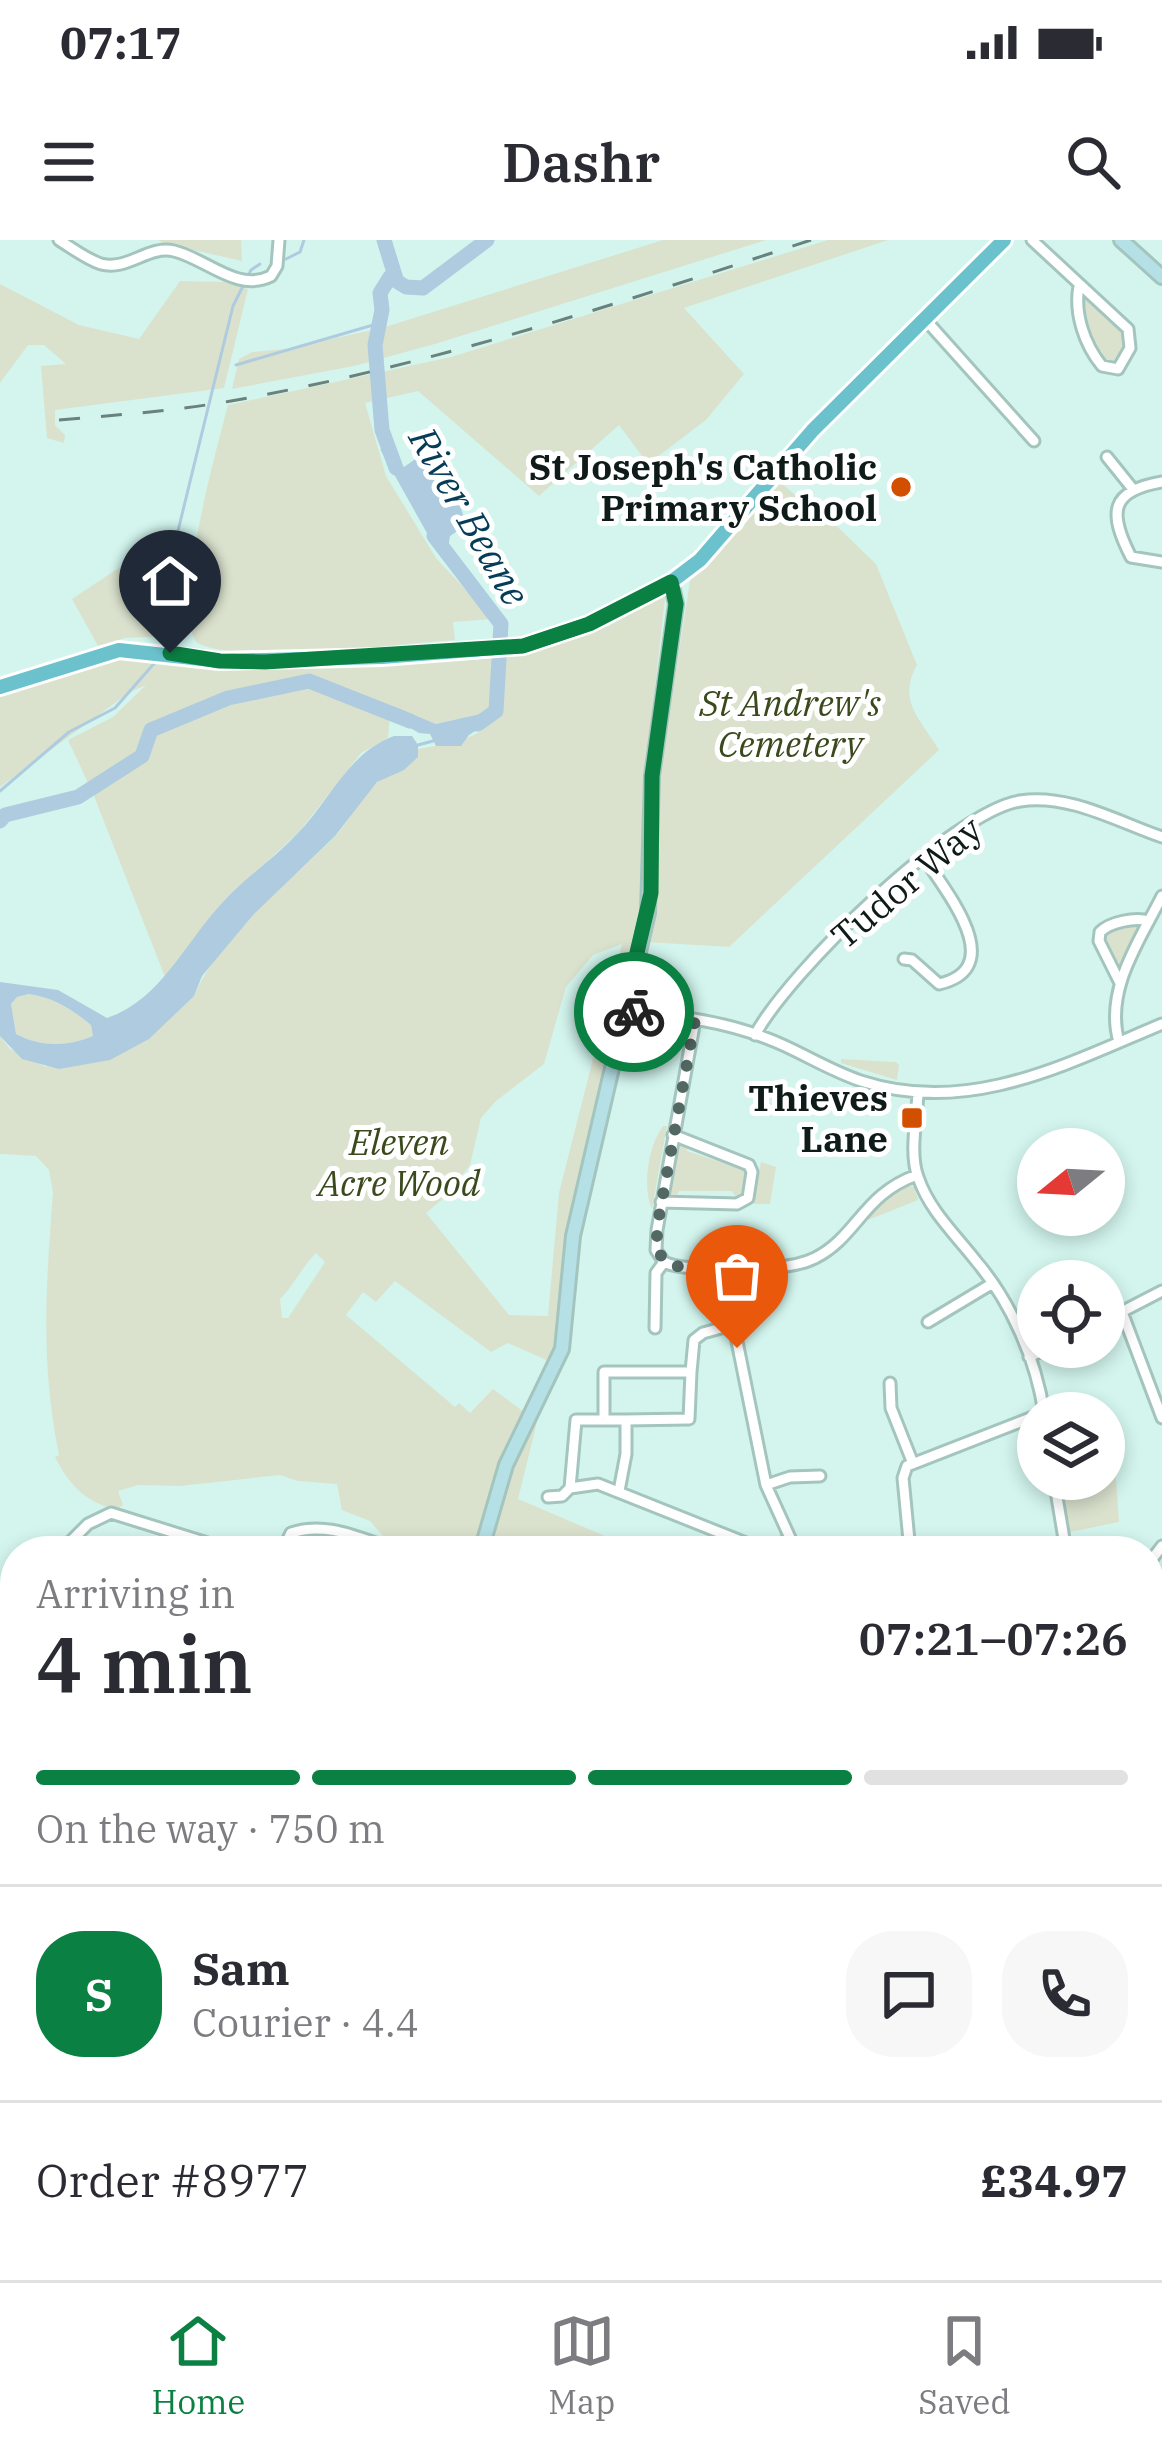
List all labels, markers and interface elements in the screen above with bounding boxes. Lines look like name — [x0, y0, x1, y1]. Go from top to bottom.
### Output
text: 07:17 — [60, 13, 182, 71]
text: Dashr — [502, 127, 660, 197]
icon: menu — [36, 129, 102, 195]
icon: search — [1060, 129, 1126, 195]
water label: River Beane — [398, 417, 542, 615]
place label: St Joseph's Catholic Primary School — [529, 443, 877, 531]
marker: St Joseph's Catholic Primary School — [888, 474, 914, 500]
pin — [119, 530, 221, 653]
icon: home — [137, 548, 203, 614]
park label: St Andrew's Cemetery — [698, 679, 881, 767]
street label: Tudor Way — [821, 805, 992, 959]
courier — [574, 952, 694, 1072]
icon: bike — [601, 979, 667, 1045]
place label: Thieves Lane — [748, 1074, 888, 1162]
marker: Thieves Lane — [899, 1105, 925, 1131]
park label: Eleven Acre Wood — [316, 1118, 481, 1206]
north arrow — [1017, 1128, 1125, 1236]
map controls — [1017, 1128, 1125, 1500]
pin — [686, 1225, 788, 1348]
icon: bag — [704, 1243, 770, 1309]
button: locate — [1017, 1260, 1125, 1368]
button: layers — [1017, 1392, 1125, 1500]
text: Arriving in — [36, 1568, 235, 1619]
text: 07:21–07:26 — [859, 1609, 1128, 1667]
text: 4 min — [36, 1613, 253, 1714]
text: On the way · 750 m — [36, 1803, 385, 1854]
button: chat — [846, 1931, 972, 2057]
button: phone — [1002, 1931, 1128, 2057]
text: Sam — [192, 1939, 290, 1997]
text: S — [85, 1965, 113, 2023]
text: Courier · 4.4 — [192, 1997, 419, 2048]
text: Order #8977 — [36, 2151, 309, 2209]
text: £34.97 — [981, 2151, 1128, 2209]
tab: Home — [151, 2308, 245, 2423]
tab: Map — [548, 2308, 615, 2423]
tab: Saved — [918, 2308, 1011, 2423]

